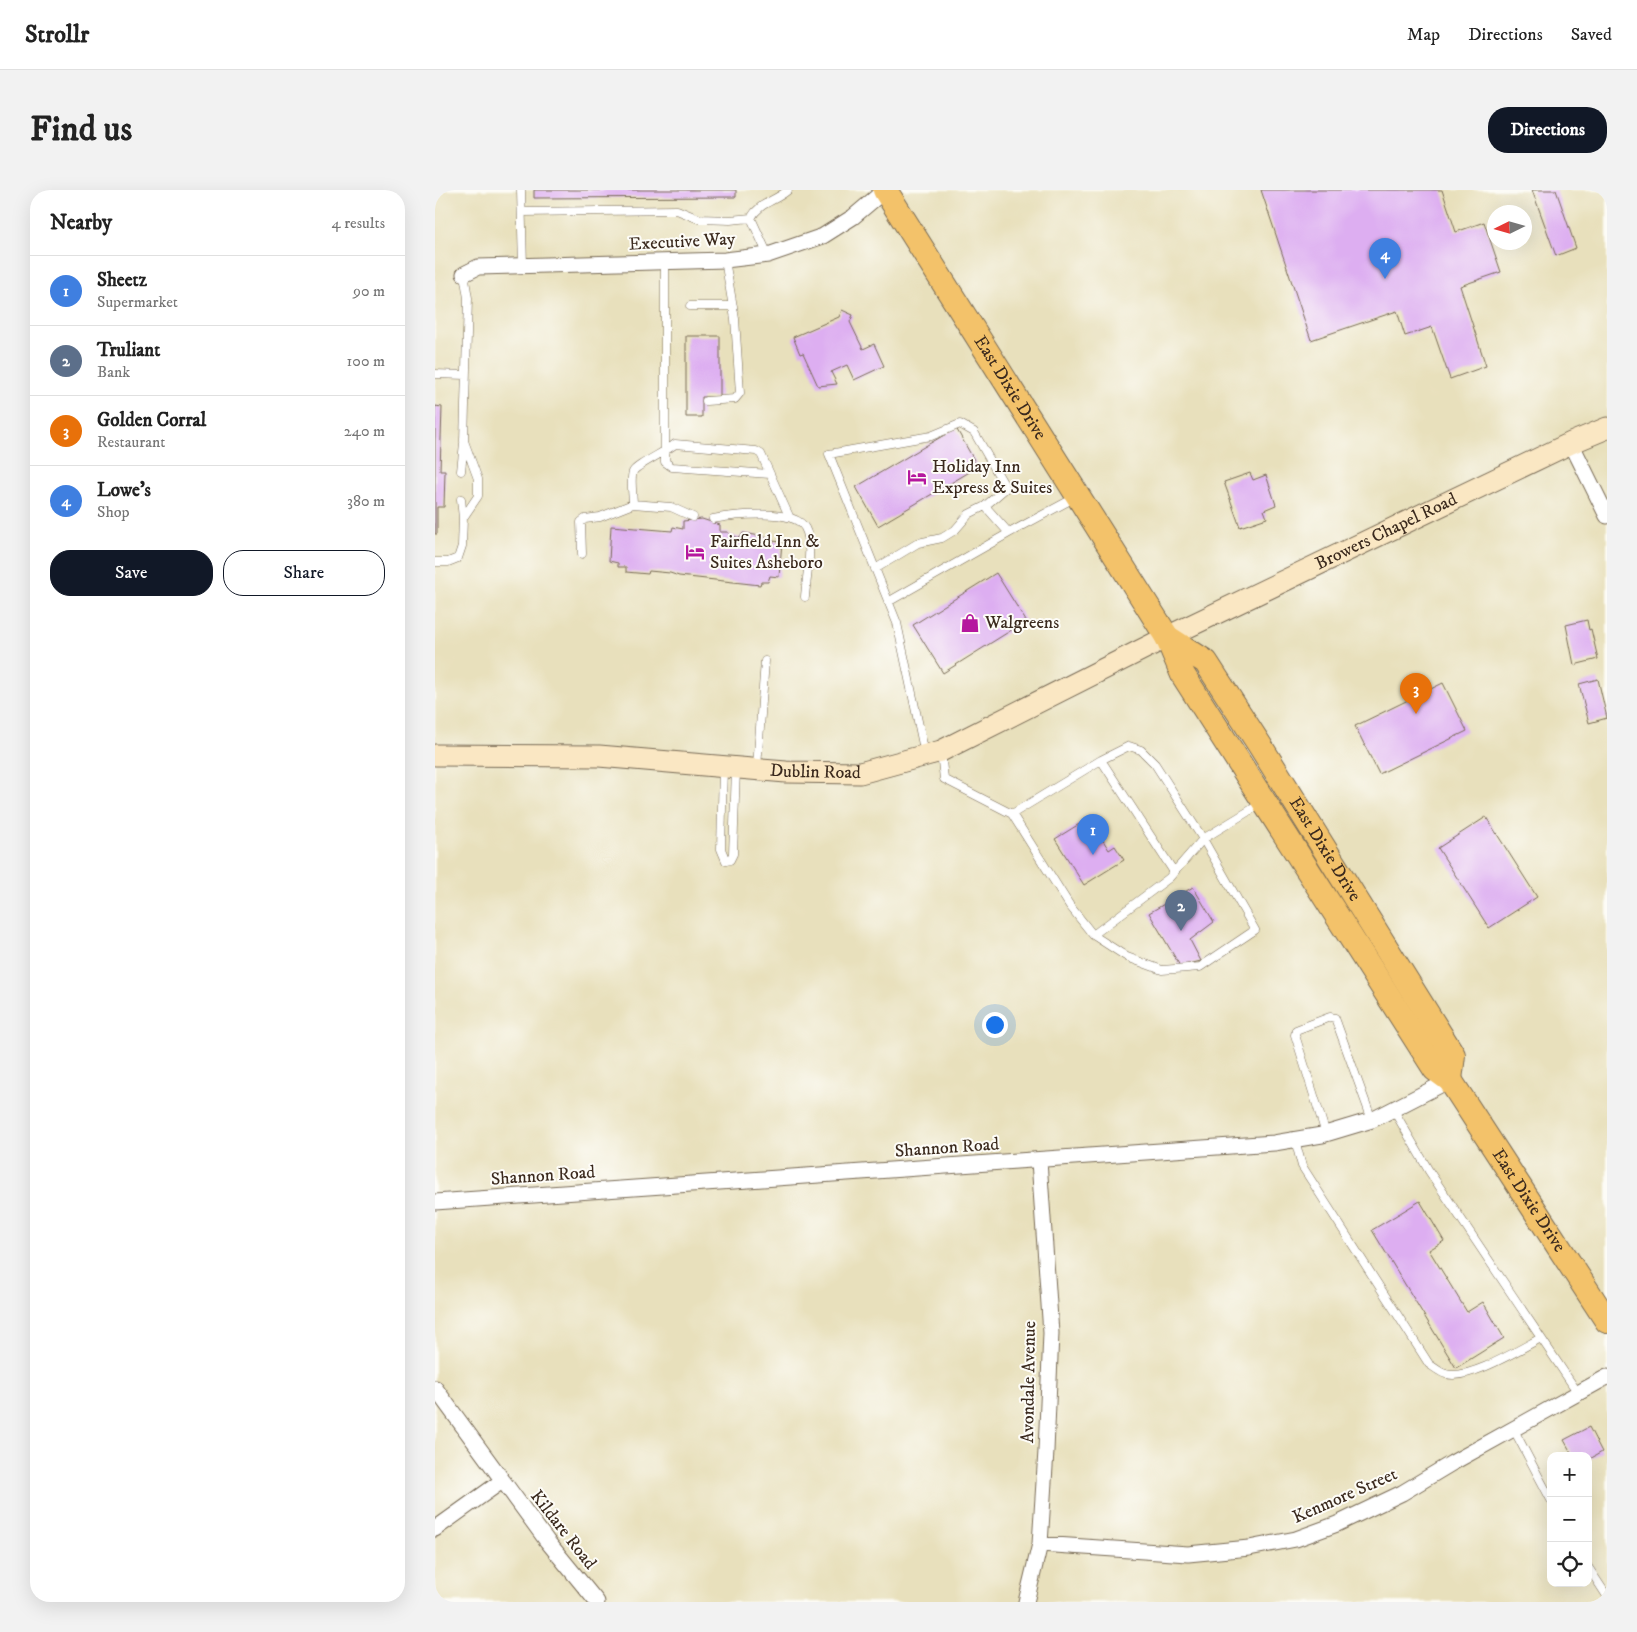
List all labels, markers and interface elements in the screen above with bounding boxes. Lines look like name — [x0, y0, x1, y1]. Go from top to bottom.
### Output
text: Strollr — [25, 20, 89, 50]
text: Map — [1407, 24, 1440, 46]
text: Directions — [1468, 24, 1543, 46]
text: Saved — [1571, 24, 1612, 46]
button: Directions — [1488, 107, 1607, 153]
text: Find us — [30, 108, 132, 152]
north arrow — [1487, 205, 1532, 250]
text: Nearby — [50, 210, 112, 236]
text: 4 results — [332, 213, 385, 233]
street label: Executive Way — [628, 228, 736, 256]
pin: 4 — [1369, 238, 1401, 279]
text: Sheetz — [97, 269, 147, 292]
text: 1 — [63, 281, 69, 301]
text: 90 m — [353, 281, 385, 301]
text: Supermarket — [97, 292, 178, 312]
street label: East Dixie Drive — [969, 332, 1051, 444]
text: Truliant — [97, 339, 160, 362]
text: 2 — [62, 351, 70, 371]
text: 100 m — [347, 351, 385, 371]
text: Bank — [97, 362, 130, 382]
text: Golden Corral — [97, 409, 206, 432]
text: 3 — [63, 421, 69, 441]
text: 240 m — [344, 421, 385, 441]
text: Restaurant — [97, 432, 165, 452]
place label: Holiday Inn Express & Suites — [932, 456, 1052, 499]
hotel icon: Holiday Inn Express & Suites — [906, 466, 928, 488]
text: Lowe's — [97, 479, 151, 502]
street label: Browers Chapel Road — [1312, 488, 1461, 575]
text: 4 — [61, 491, 71, 511]
text: 380 m — [347, 491, 385, 511]
text: Shop — [97, 502, 130, 522]
place label: Fairfield Inn & Suites Asheboro — [710, 531, 823, 574]
hotel icon: Fairfield Inn & Suites Asheboro — [684, 541, 706, 563]
button: Save — [50, 550, 213, 596]
button: Share — [223, 550, 385, 596]
shop icon: Walgreens — [959, 612, 981, 634]
place label: Walgreens — [984, 612, 1059, 634]
pin: 3 — [1400, 673, 1432, 714]
street label: Dublin Road — [769, 760, 861, 784]
street label: East Dixie Drive — [1284, 793, 1365, 906]
pin: 1 — [1077, 814, 1109, 855]
pin: 2 — [1165, 890, 1197, 931]
your location — [982, 1012, 1008, 1038]
street label: Shannon Road — [894, 1133, 1000, 1163]
street label: East Dixie Drive — [1487, 1145, 1570, 1256]
street label: Shannon Road — [490, 1161, 596, 1191]
street label: Avondale Avenue — [1017, 1321, 1041, 1443]
map controls — [1547, 1452, 1592, 1587]
button: + — [1547, 1452, 1592, 1497]
street label: Kenmore Street — [1289, 1463, 1401, 1529]
street label: Kildare Road — [525, 1486, 601, 1574]
button: − — [1547, 1497, 1592, 1542]
button: locate — [1547, 1542, 1592, 1587]

